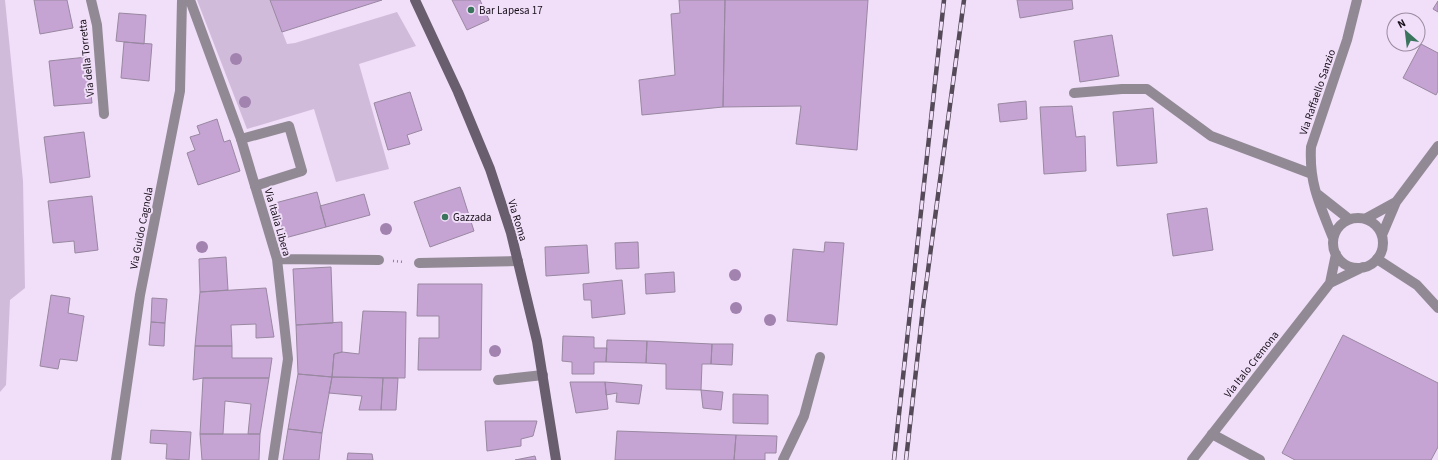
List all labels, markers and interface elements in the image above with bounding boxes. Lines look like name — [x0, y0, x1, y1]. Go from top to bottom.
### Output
place label: Bar Lapesa 17 — [479, 3, 543, 18]
marker: Bar Lapesa 17 — [466, 5, 476, 15]
north arrow — [1386, 12, 1426, 52]
text: N — [1395, 15, 1408, 32]
street label: Via della Torretta — [75, 19, 98, 97]
street label: Via Raffaello Sanzio — [1296, 47, 1339, 137]
street label: Via Guido Cagnola — [126, 186, 157, 271]
street label: Via Italia Libera — [261, 186, 294, 258]
street label: Via Roma — [504, 197, 531, 243]
place label: Gazzada — [453, 210, 492, 225]
marker: Gazzada — [440, 212, 450, 222]
street label: Via Italo Cremona — [1221, 328, 1282, 401]

